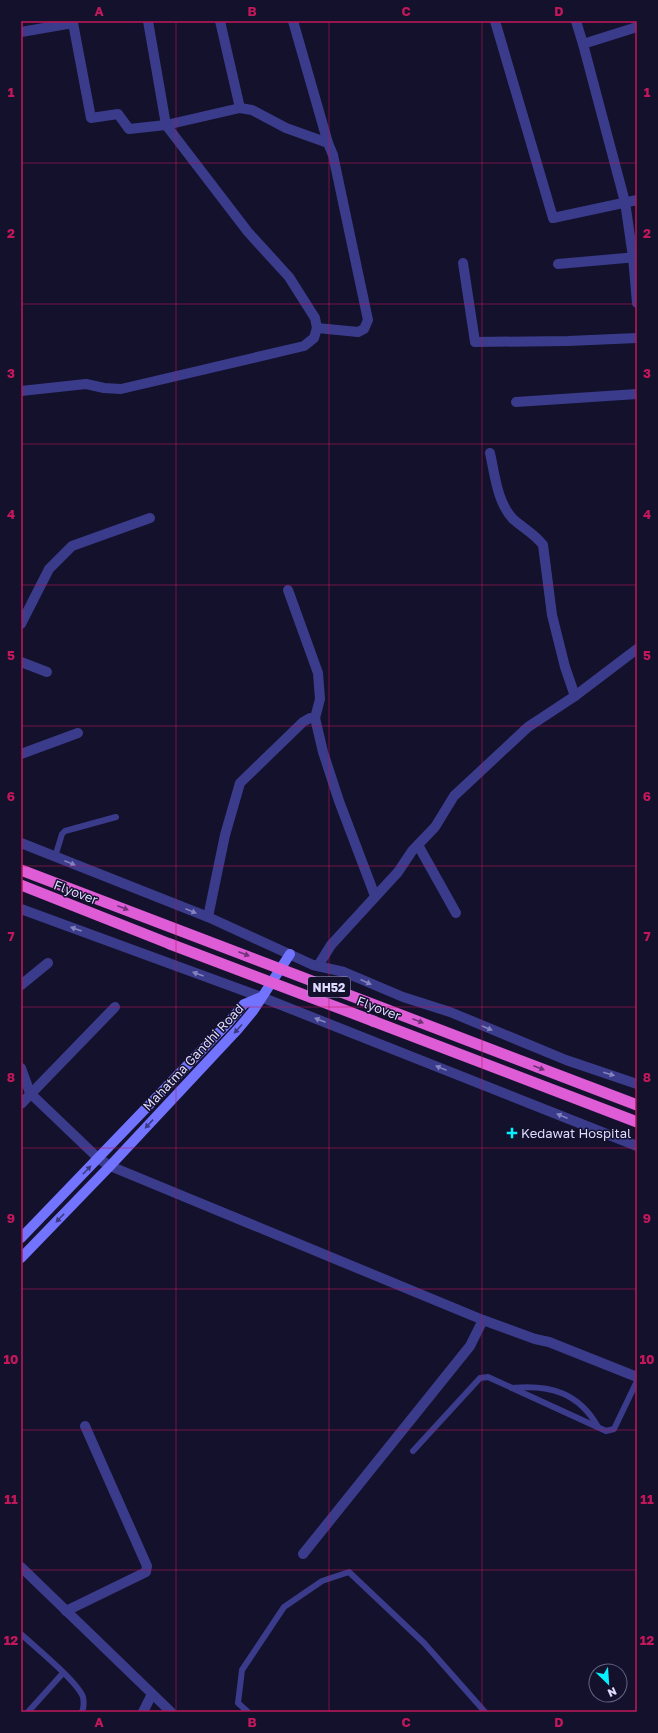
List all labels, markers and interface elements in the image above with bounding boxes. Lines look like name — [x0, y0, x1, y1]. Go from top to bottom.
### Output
text: A — [94, 3, 104, 19]
text: B — [247, 3, 257, 19]
text: C — [401, 3, 411, 19]
text: D — [554, 3, 564, 19]
text: 1 — [8, 84, 15, 100]
text: 1 — [644, 84, 651, 100]
text: 2 — [7, 225, 15, 241]
text: 2 — [643, 225, 651, 241]
text: 3 — [7, 365, 15, 381]
text: 3 — [643, 365, 651, 381]
text: 4 — [7, 506, 15, 522]
text: 4 — [643, 506, 651, 522]
text: 5 — [7, 647, 15, 663]
text: 5 — [643, 647, 651, 663]
text: 6 — [7, 788, 15, 804]
text: 6 — [643, 788, 651, 804]
one-way arrow — [65, 860, 77, 866]
street label: Flyover — [52, 876, 100, 908]
one-way arrow — [117, 906, 129, 912]
one-way arrow — [186, 908, 198, 914]
one-way arrow — [70, 926, 82, 932]
text: 7 — [7, 928, 15, 944]
text: 7 — [643, 928, 651, 944]
one-way arrow — [239, 952, 251, 958]
one-way arrow — [192, 971, 204, 977]
road number: NH52 — [308, 977, 350, 997]
one-way arrow — [360, 979, 371, 985]
street label: Flyover — [355, 992, 403, 1024]
street label: Mahatma Gandhi Road — [139, 1000, 247, 1114]
one-way arrow — [314, 1017, 326, 1023]
one-way arrow — [412, 1019, 424, 1025]
one-way arrow — [234, 1024, 243, 1033]
one-way arrow — [482, 1025, 494, 1031]
one-way arrow — [435, 1064, 447, 1070]
one-way arrow — [534, 1065, 546, 1071]
text: 8 — [7, 1069, 15, 1085]
text: 8 — [643, 1069, 651, 1085]
one-way arrow — [603, 1071, 615, 1077]
one-way arrow — [556, 1113, 567, 1119]
one-way arrow — [145, 1119, 154, 1129]
place label: Kedawat Hospital — [521, 1125, 631, 1141]
marker: Kedawat Hospital — [506, 1127, 518, 1139]
one-way arrow — [82, 1165, 92, 1175]
text: 9 — [7, 1210, 15, 1226]
text: 9 — [643, 1210, 651, 1226]
one-way arrow — [55, 1213, 65, 1223]
text: 10 — [3, 1351, 19, 1367]
text: 10 — [639, 1351, 655, 1367]
text: 11 — [4, 1491, 18, 1507]
text: 11 — [640, 1491, 654, 1507]
text: 12 — [4, 1632, 18, 1648]
text: 12 — [640, 1632, 654, 1648]
north arrow — [588, 1663, 628, 1703]
text: N — [606, 1685, 619, 1700]
text: A — [94, 1714, 104, 1730]
text: B — [247, 1714, 257, 1730]
text: C — [401, 1714, 411, 1730]
text: D — [554, 1714, 564, 1730]

